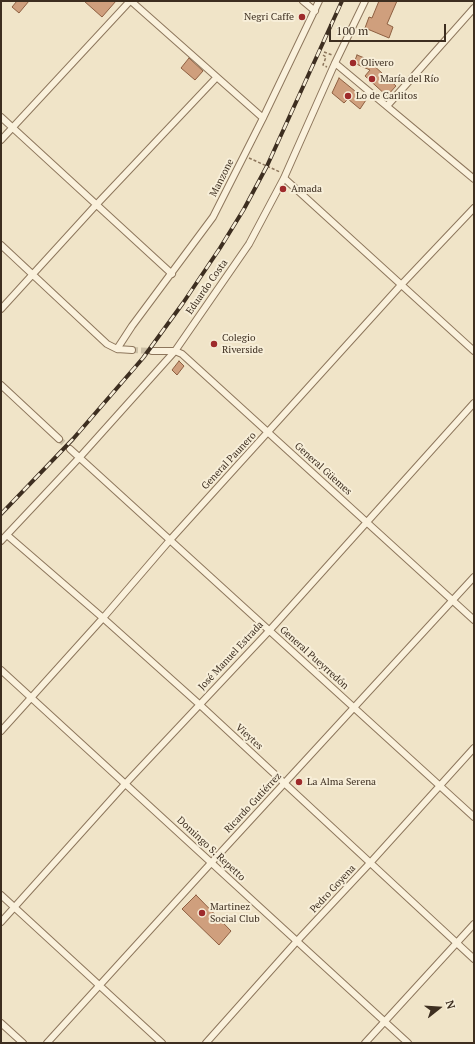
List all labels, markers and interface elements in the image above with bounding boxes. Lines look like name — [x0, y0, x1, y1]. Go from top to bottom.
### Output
place label: Negri Caffe — [244, 11, 294, 23]
marker: Negri Caffe — [297, 12, 307, 22]
scale bar — [331, 16, 448, 42]
text: 100 m — [336, 23, 368, 38]
place label: Olivero — [361, 57, 394, 69]
marker: Olivero — [348, 58, 358, 68]
place label: María del Río — [380, 73, 439, 85]
marker: María del Río — [367, 74, 377, 84]
place label: Lo de Carlitos — [356, 90, 417, 102]
marker: Lo de Carlitos — [343, 91, 353, 101]
street label: Manzone — [207, 157, 237, 199]
place label: Amada — [291, 183, 322, 195]
marker: Amada — [278, 184, 288, 194]
street label: Eduardo Costa — [184, 257, 230, 317]
place label: Colegio Riverside — [222, 332, 263, 356]
marker: Colegio Riverside — [209, 339, 219, 349]
street label: General Paunero — [199, 430, 259, 492]
street label: General Güemes — [292, 440, 354, 498]
street label: José Manuel Estrada — [196, 619, 266, 693]
street label: General Pueyrredón — [277, 624, 351, 692]
street label: Vieytes — [233, 721, 265, 753]
street label: Ricardo Gutiérrez — [222, 770, 284, 836]
place label: La Alma Serena — [307, 776, 376, 788]
marker: La Alma Serena — [294, 777, 304, 787]
street label: Domingo S. Repetto — [174, 814, 248, 884]
street label: Pedro Goyena — [308, 863, 358, 915]
place label: Martinez Social Club — [210, 901, 260, 924]
marker: Martinez Social Club — [197, 908, 207, 918]
north arrow — [419, 988, 459, 1028]
text: N — [443, 998, 458, 1011]

